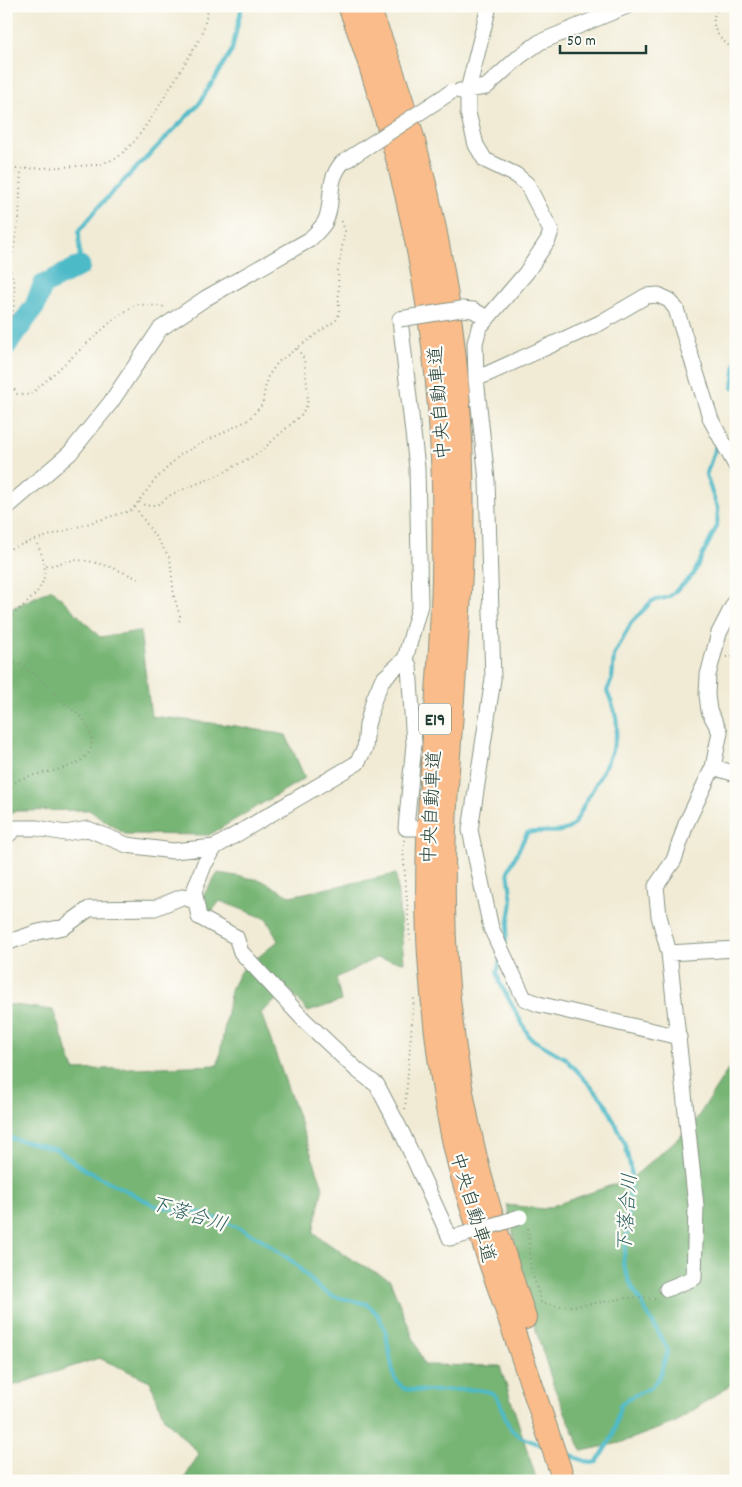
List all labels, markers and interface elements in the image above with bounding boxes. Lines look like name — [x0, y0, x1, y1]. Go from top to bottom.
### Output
scale bar — [560, 22, 646, 54]
text: 50 m — [567, 31, 596, 53]
street label: 中央自動車道 — [424, 345, 459, 461]
road number: E19 — [419, 704, 451, 734]
street label: 中央自動車道 — [417, 750, 450, 865]
street label: 中央自動車道 — [441, 1150, 500, 1266]
water label: 下落合川 — [612, 1172, 646, 1254]
water label: 下落合川 — [146, 1191, 230, 1241]

